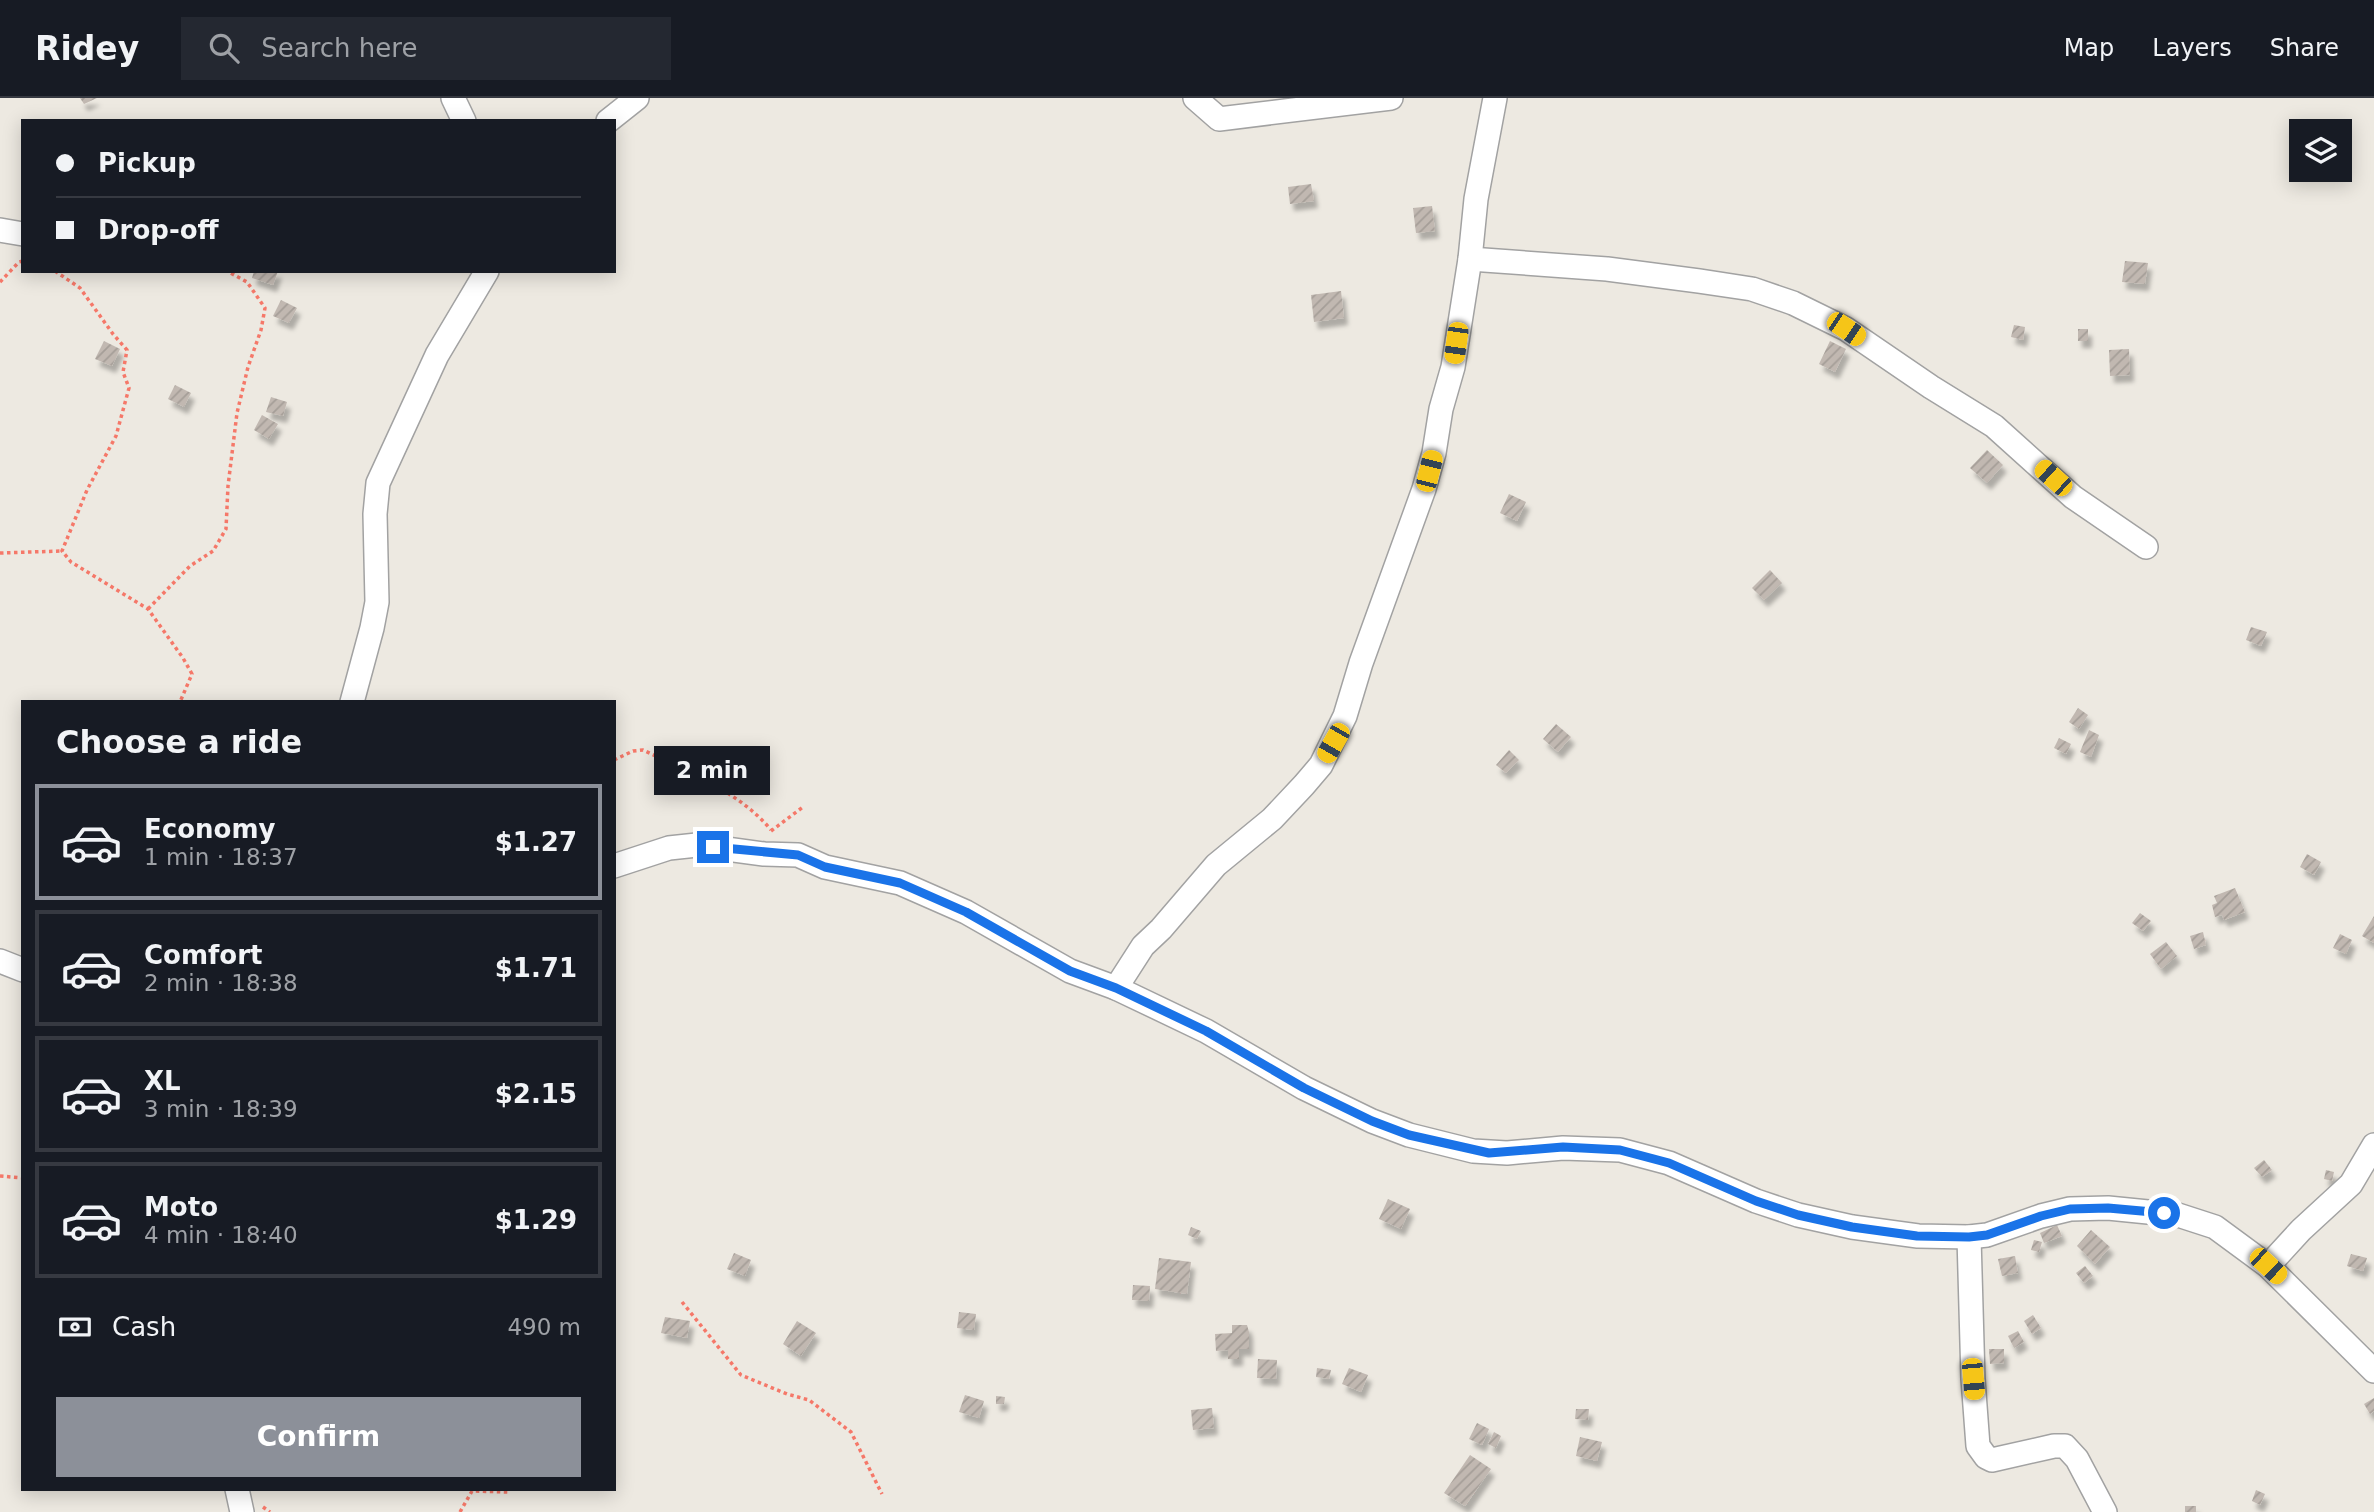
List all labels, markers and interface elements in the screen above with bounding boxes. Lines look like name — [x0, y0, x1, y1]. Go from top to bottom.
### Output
search box — [181, 17, 671, 80]
text: Ridey — [35, 29, 139, 68]
icon: search — [205, 29, 243, 67]
text: Search here — [261, 33, 417, 63]
text: Map — [2064, 34, 2114, 62]
text: Layers — [2152, 34, 2232, 62]
text: Share — [2270, 34, 2339, 62]
map controls — [2289, 119, 2352, 182]
button: layers — [2289, 119, 2352, 182]
text: Pickup — [98, 148, 196, 178]
text: Drop-off — [98, 215, 219, 245]
car — [1823, 309, 1870, 349]
car — [1443, 321, 1470, 365]
car — [1414, 448, 1445, 494]
car — [2031, 456, 2076, 500]
car — [1314, 720, 1353, 766]
text: Choose a ride — [56, 723, 302, 761]
callout: 2 min — [655, 746, 771, 794]
text: 2 min — [676, 757, 748, 783]
icon: car — [60, 811, 123, 874]
text: Economy — [144, 814, 275, 844]
text: $1.27 — [495, 827, 577, 857]
route end — [697, 831, 729, 863]
text: 1 min · 18:37 — [144, 844, 298, 870]
icon: car — [60, 937, 123, 1000]
text: Comfort — [144, 940, 262, 970]
text: $1.71 — [495, 953, 577, 983]
text: 2 min · 18:38 — [144, 970, 298, 996]
icon: car — [60, 1063, 123, 1126]
text: XL — [144, 1066, 181, 1096]
text: $2.15 — [495, 1079, 577, 1109]
text: 3 min · 18:39 — [144, 1096, 298, 1122]
icon: car — [60, 1189, 123, 1252]
text: Moto — [144, 1192, 218, 1222]
route start — [2148, 1197, 2180, 1229]
text: $1.29 — [495, 1205, 577, 1235]
text: 4 min · 18:40 — [144, 1222, 298, 1248]
car — [2246, 1244, 2291, 1288]
icon: cash — [56, 1308, 94, 1346]
text: Cash — [112, 1312, 176, 1342]
text: 490 m — [507, 1314, 581, 1340]
car — [1961, 1357, 1986, 1401]
button: Confirm — [56, 1397, 581, 1477]

